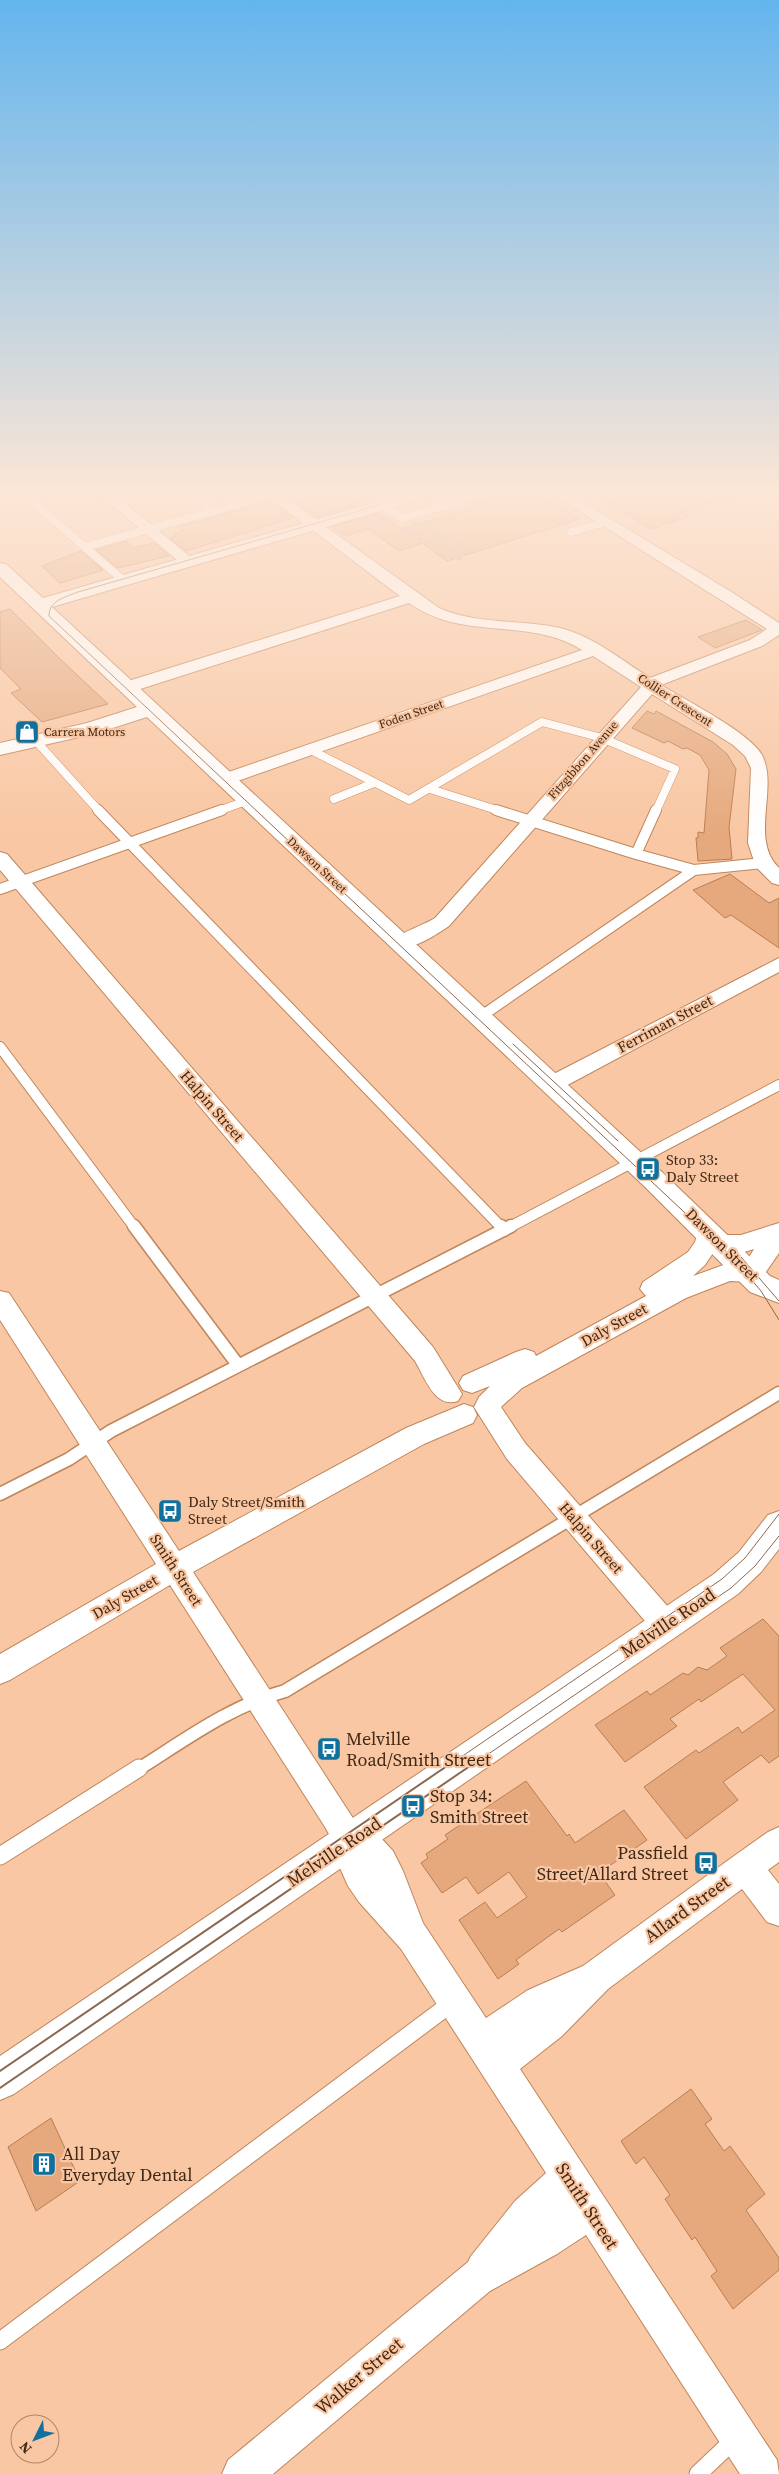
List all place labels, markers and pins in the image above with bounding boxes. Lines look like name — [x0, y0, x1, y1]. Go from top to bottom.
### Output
shop icon: Carrera Motors — [14, 719, 40, 745]
place label: Carrera Motors — [44, 724, 125, 740]
place label: Stop 33: Daly Street — [666, 1149, 739, 1187]
bus stop icon: Stop 33: Daly Street — [635, 1156, 661, 1182]
place label: Daly Street/Smith Street — [188, 1491, 305, 1529]
bus stop icon: Daly Street/Smith Street — [157, 1498, 183, 1524]
place label: Melville Road/Smith Street — [346, 1726, 491, 1772]
bus stop icon: Melville Road/Smith Street — [316, 1736, 342, 1762]
place label: Stop 34: Smith Street — [430, 1783, 528, 1829]
bus stop icon: Stop 34: Smith Street — [400, 1793, 426, 1819]
place label: Passfield Street/Allard Street — [537, 1840, 688, 1886]
bus stop icon: Passfield Street/Allard Street — [693, 1850, 719, 1876]
place label: All Day Everyday Dental — [62, 2141, 193, 2187]
building icon: All Day Everyday Dental — [31, 2151, 57, 2177]

